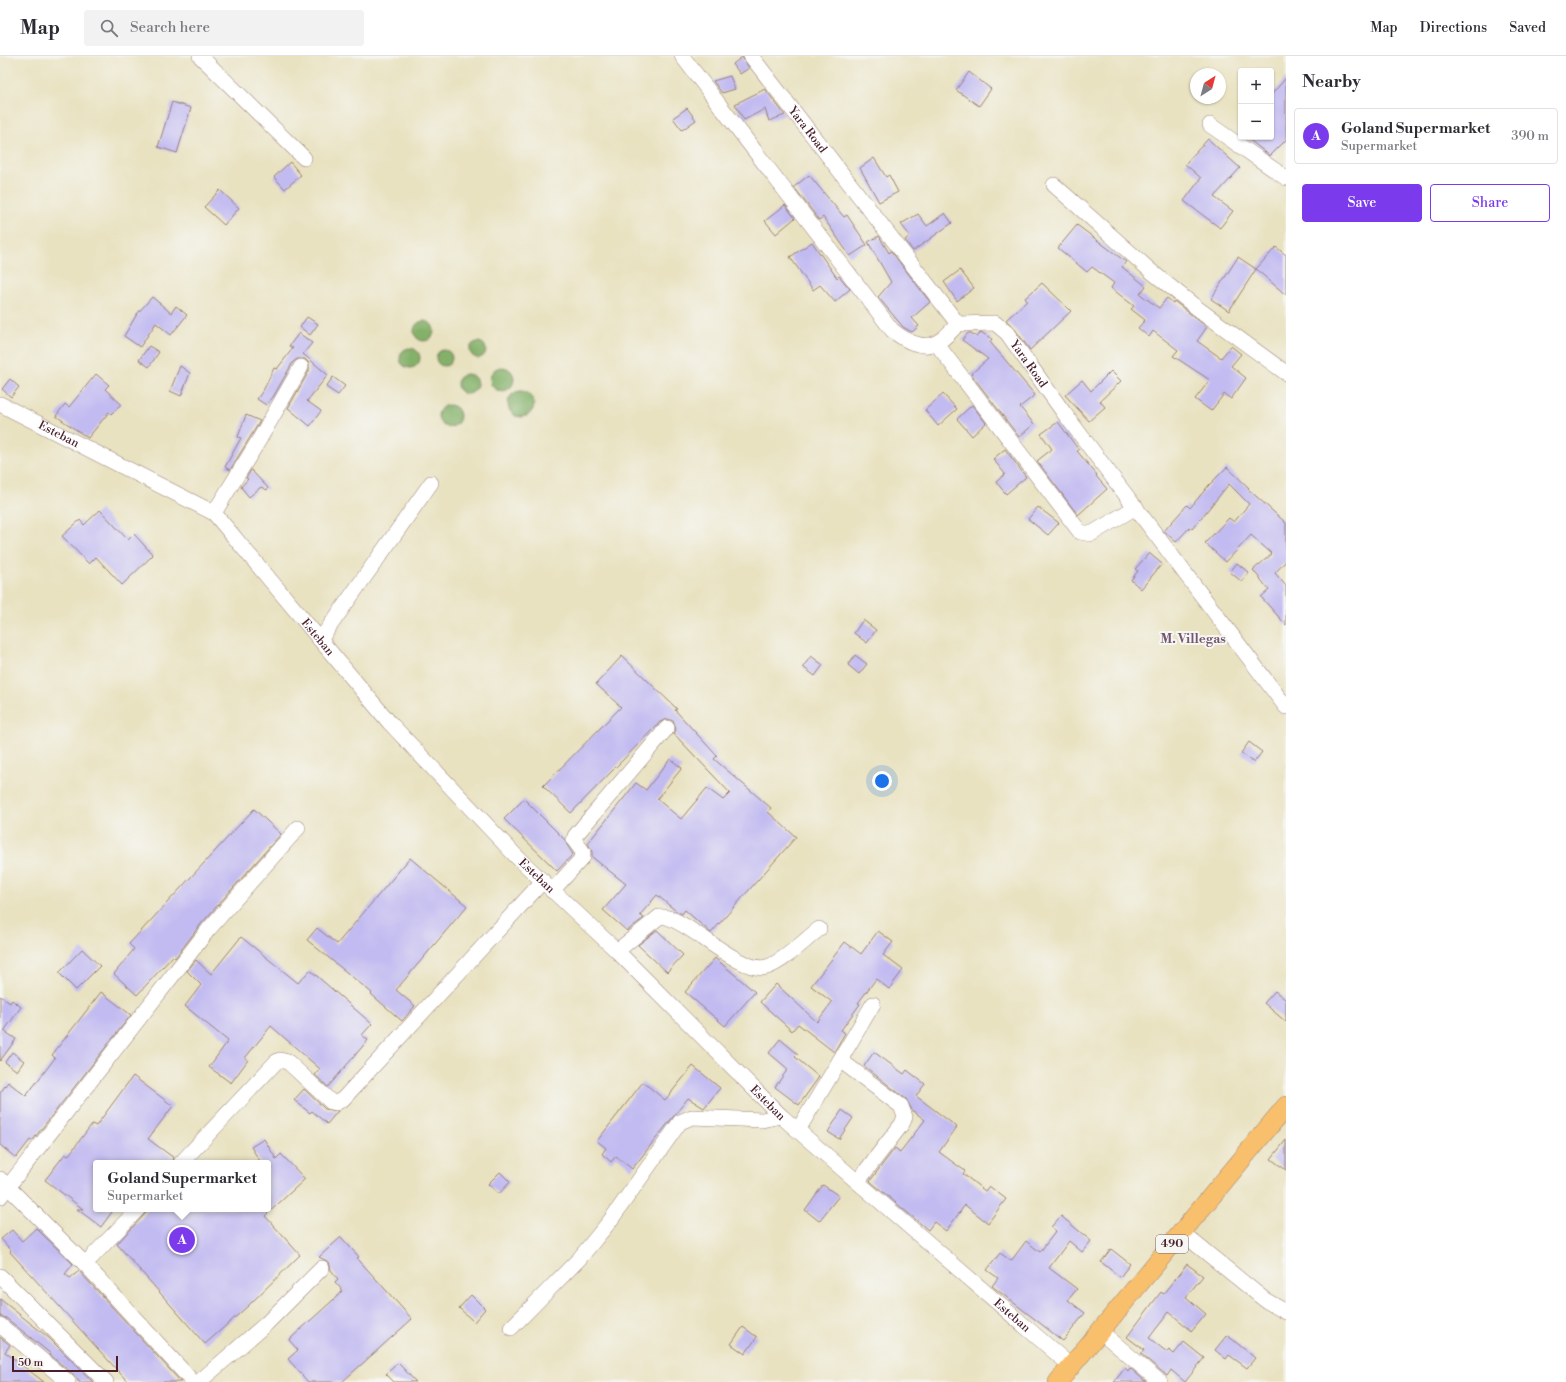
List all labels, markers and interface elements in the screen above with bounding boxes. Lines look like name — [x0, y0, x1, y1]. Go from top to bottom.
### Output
search box — [84, 10, 364, 46]
text: Map — [20, 16, 60, 40]
icon: search — [98, 17, 120, 39]
text: Search here — [130, 18, 210, 37]
text: Map — [1370, 19, 1398, 37]
text: Directions — [1420, 19, 1487, 37]
text: Saved — [1509, 19, 1546, 37]
north arrow — [1190, 68, 1226, 104]
map controls — [1238, 68, 1274, 140]
button: + — [1238, 68, 1274, 104]
text: Nearby — [1302, 71, 1361, 93]
street label: Yara Road — [785, 102, 831, 156]
button: − — [1238, 104, 1274, 140]
text: Goland Supermarket — [1341, 119, 1490, 138]
text: A — [1311, 128, 1321, 144]
text: 390 m — [1511, 128, 1549, 144]
text: Supermarket — [1341, 138, 1417, 154]
button: Save — [1302, 184, 1422, 222]
button: Share — [1430, 184, 1550, 222]
street label: Yara Road — [1006, 336, 1051, 391]
street label: Esteban — [36, 417, 82, 451]
street label: Esteban — [298, 615, 338, 659]
district label: M. Villegas — [1160, 631, 1226, 647]
your location — [872, 771, 892, 791]
street label: Esteban — [516, 855, 558, 896]
street label: Esteban — [747, 1082, 789, 1124]
popup — [93, 1160, 271, 1212]
text: Goland Supermarket — [107, 1169, 257, 1188]
text: Supermarket — [107, 1188, 183, 1204]
pin: A — [169, 1225, 195, 1255]
road number: 490 — [1156, 1235, 1188, 1253]
street label: Esteban — [991, 1295, 1034, 1335]
scale bar — [12, 1354, 118, 1373]
text: 50 m — [18, 1356, 43, 1370]

